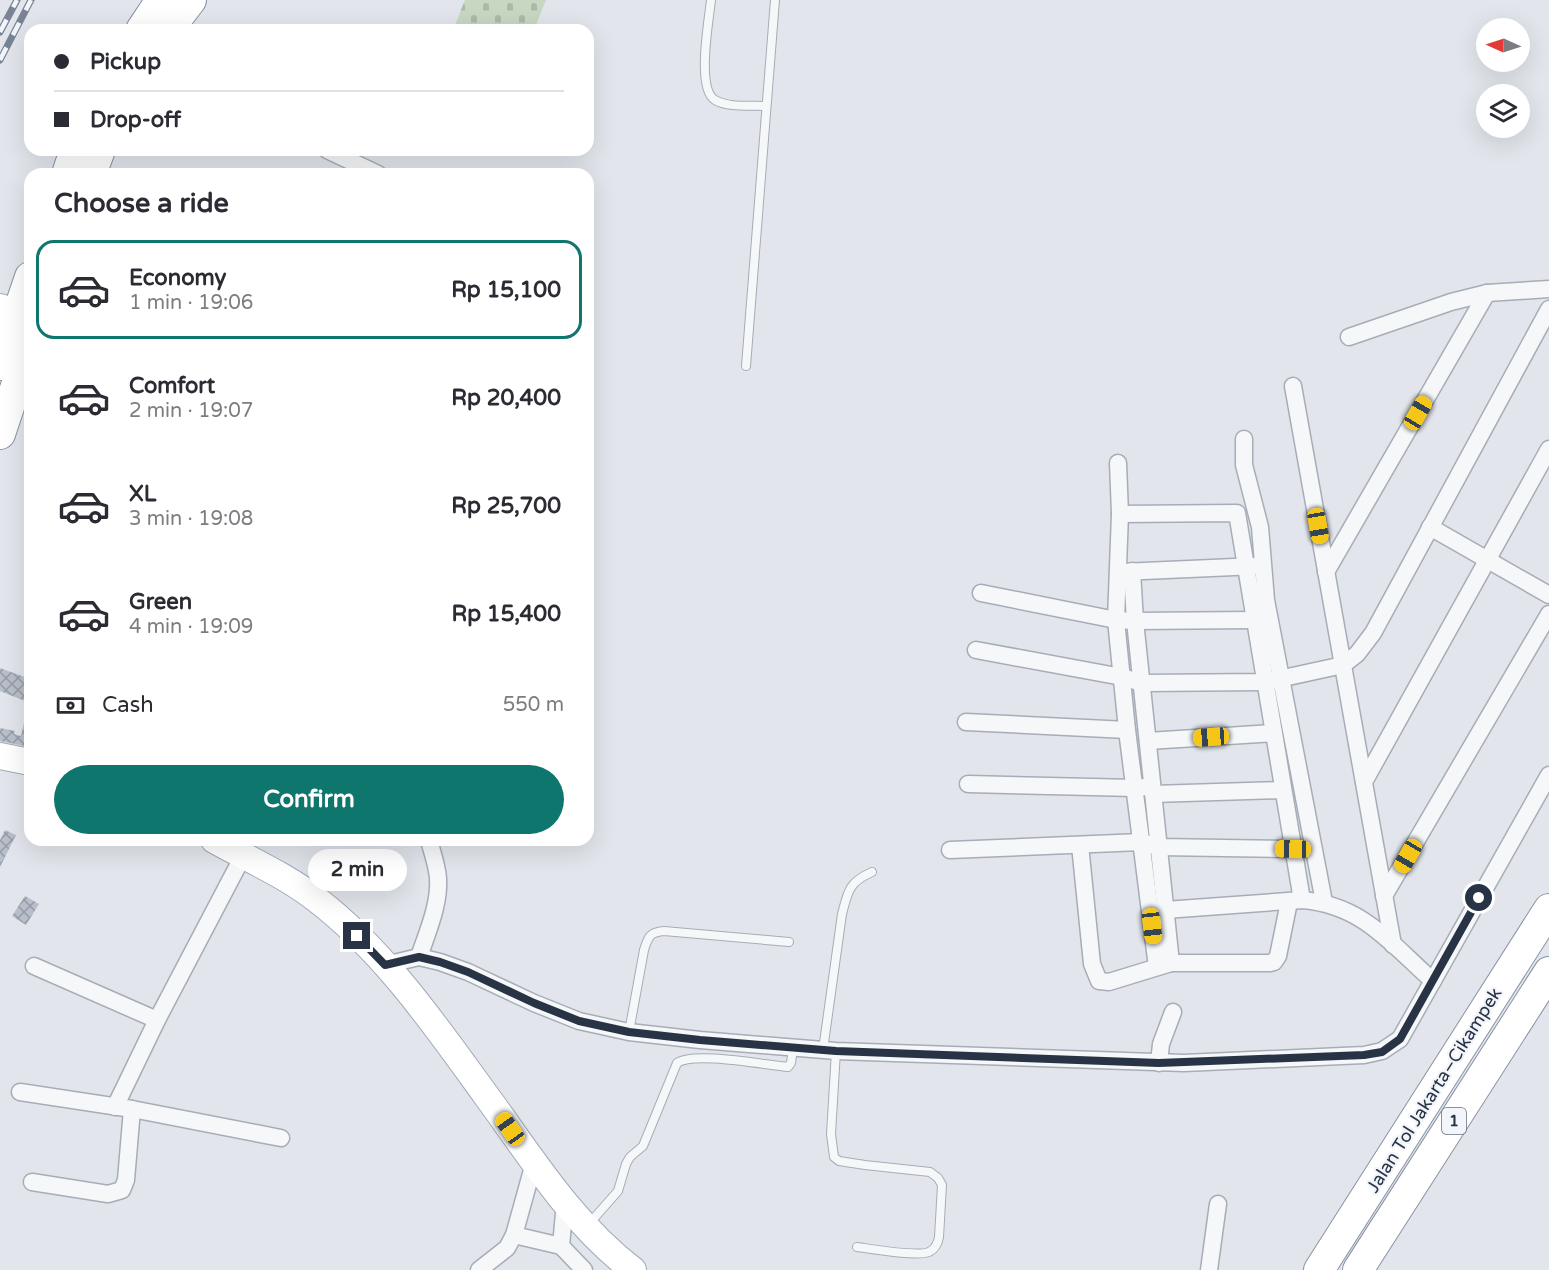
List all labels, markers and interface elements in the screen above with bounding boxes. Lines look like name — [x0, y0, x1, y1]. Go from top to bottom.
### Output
north arrow — [1476, 18, 1530, 72]
map controls — [1476, 18, 1530, 138]
text: Pickup — [90, 49, 161, 75]
button: layers — [1476, 84, 1530, 138]
text: Drop-off — [90, 107, 181, 133]
text: Choose a ride — [54, 187, 229, 220]
icon: car — [57, 263, 111, 317]
text: Economy — [129, 265, 226, 291]
text: Rp 15,100 — [451, 277, 561, 303]
text: 1 min · 19:06 — [129, 291, 253, 315]
icon: car — [57, 371, 111, 425]
text: Comfort — [129, 373, 215, 399]
text: Rp 20,400 — [451, 385, 561, 411]
car — [1401, 393, 1435, 433]
text: 2 min · 19:07 — [129, 399, 253, 423]
icon: car — [57, 479, 111, 533]
text: XL — [129, 481, 156, 507]
text: Rp 25,700 — [451, 493, 561, 519]
text: 3 min · 19:08 — [129, 507, 253, 531]
car — [1306, 507, 1330, 545]
icon: car — [57, 587, 111, 641]
text: Green — [129, 589, 192, 615]
text: Rp 15,400 — [452, 601, 561, 627]
text: 4 min · 19:09 — [129, 615, 253, 639]
icon: cash — [54, 689, 87, 722]
text: Cash — [102, 692, 154, 718]
text: 550 m — [503, 693, 564, 717]
car — [1192, 727, 1230, 747]
button: Confirm — [54, 765, 564, 834]
car — [1391, 836, 1425, 876]
car — [1275, 840, 1311, 858]
callout: 2 min — [308, 849, 406, 891]
text: 2 min — [331, 858, 384, 882]
route start — [1465, 884, 1492, 911]
car — [1141, 907, 1163, 945]
route end — [343, 922, 370, 949]
street label: Jalan Tol Jakarta–Cikampek — [1362, 983, 1506, 1197]
road number: 1 — [1442, 1108, 1466, 1134]
car — [492, 1109, 528, 1149]

